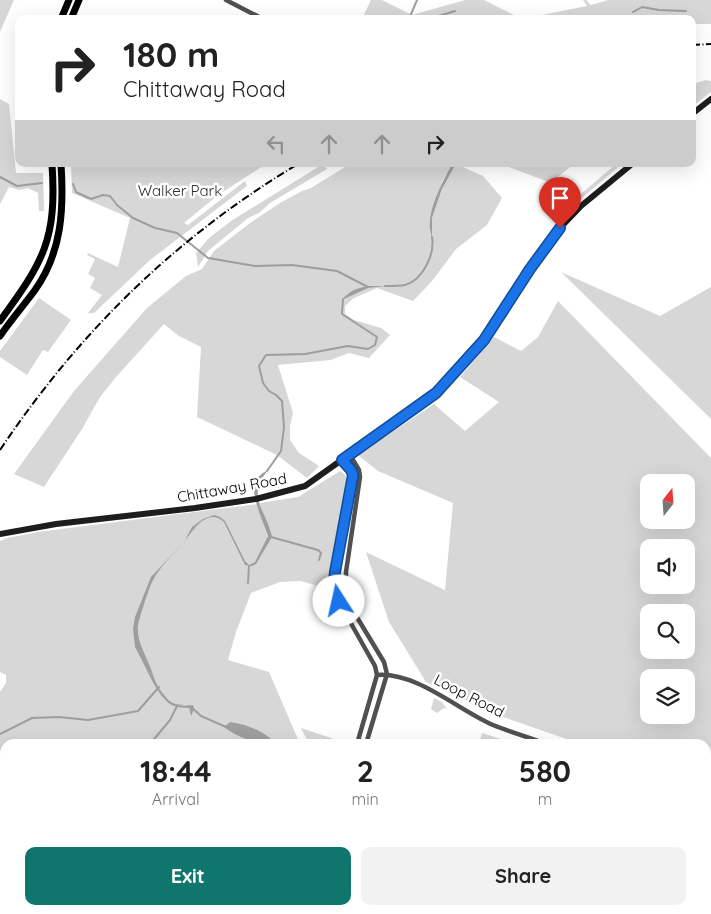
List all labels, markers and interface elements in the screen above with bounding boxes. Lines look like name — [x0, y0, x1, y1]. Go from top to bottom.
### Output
text: 180 m — [123, 32, 219, 76]
icon: right — [40, 35, 105, 100]
text: Chittaway Road — [123, 75, 286, 103]
icon: left — [262, 130, 290, 158]
icon: ahead — [315, 130, 343, 158]
icon: ahead — [368, 130, 396, 158]
icon: right — [421, 130, 449, 158]
pin — [539, 177, 581, 228]
park label: Walker Park — [138, 181, 222, 200]
icon: arrive — [546, 184, 574, 212]
street label: Chittaway Road — [176, 469, 288, 506]
north arrow — [640, 474, 695, 529]
map controls — [640, 474, 695, 724]
button: sound — [640, 539, 695, 594]
position arrow — [312, 574, 364, 626]
button: search — [640, 604, 695, 659]
button: layers — [640, 669, 695, 724]
street label: Loop Road — [431, 670, 508, 721]
text: 18:44 — [140, 752, 212, 790]
text: 2 — [357, 752, 374, 790]
text: 580 — [519, 752, 571, 790]
text: Arrival — [152, 789, 200, 809]
text: min — [352, 789, 379, 809]
text: m — [538, 789, 552, 809]
button: Exit — [25, 847, 351, 905]
button: Share — [361, 847, 686, 905]

